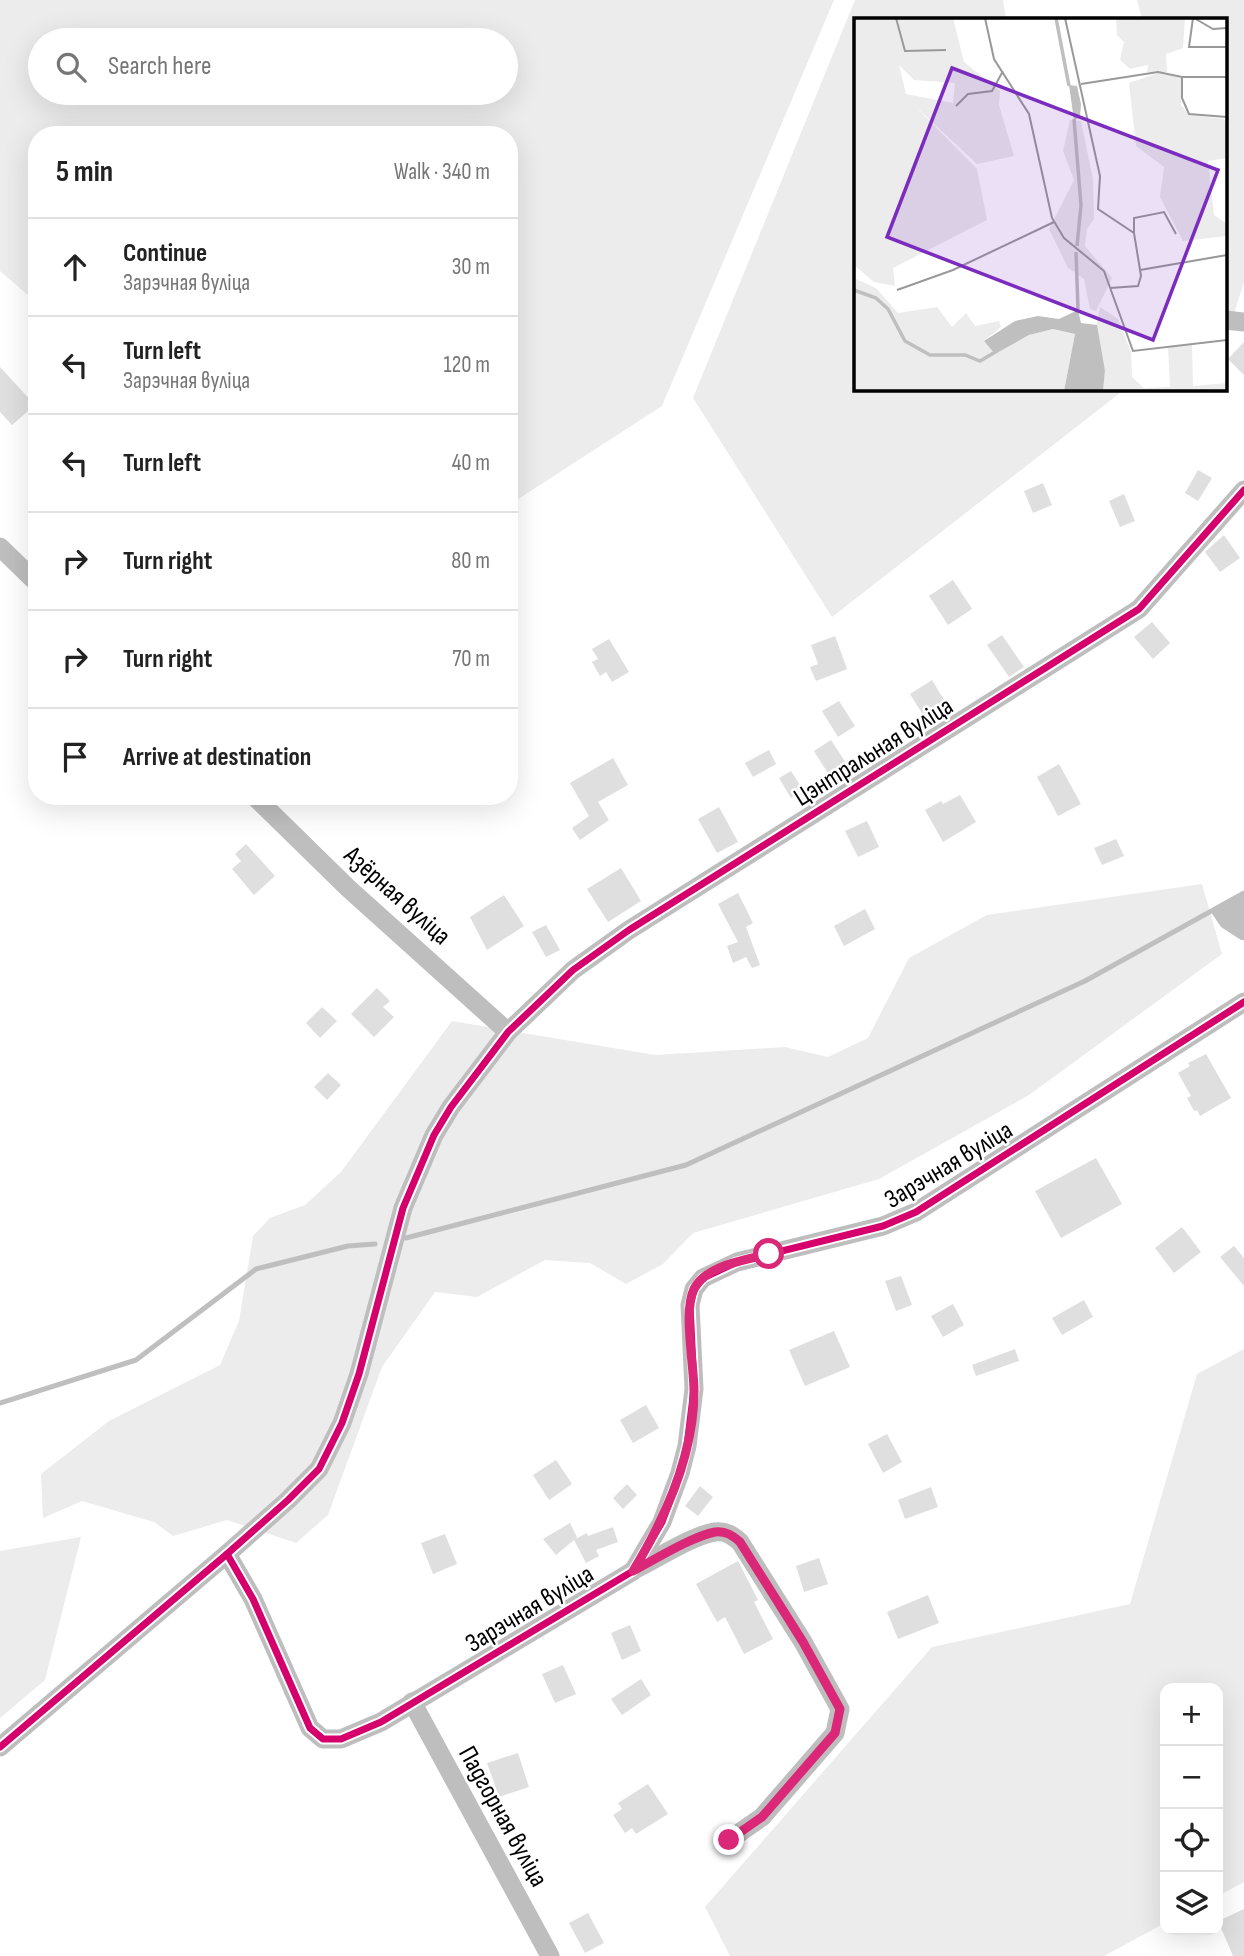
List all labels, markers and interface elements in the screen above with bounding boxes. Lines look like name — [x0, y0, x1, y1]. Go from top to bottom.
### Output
inset map — [854, 18, 1226, 390]
search box — [28, 28, 518, 105]
icon: search — [52, 48, 90, 86]
text: Search here — [108, 51, 211, 82]
text: 5 min — [56, 154, 113, 190]
text: Walk · 340 m — [394, 158, 490, 186]
text: Continue — [123, 238, 207, 269]
icon: ahead — [56, 248, 94, 286]
text: 30 m — [452, 253, 490, 281]
text: Зарэчная вуліца — [123, 269, 250, 297]
text: Turn left — [123, 336, 201, 367]
icon: left — [56, 346, 94, 384]
text: 120 m — [444, 351, 490, 379]
text: Зарэчная вуліца — [123, 367, 250, 395]
icon: left — [56, 444, 94, 482]
text: Turn left — [123, 448, 201, 479]
text: 40 m — [452, 449, 490, 477]
icon: right — [56, 542, 94, 580]
text: Turn right — [123, 546, 212, 577]
text: 80 m — [451, 547, 490, 575]
icon: right — [56, 640, 94, 678]
text: Turn right — [123, 644, 212, 675]
text: 70 m — [452, 645, 490, 673]
street label: Цэнтральная вуліца — [789, 691, 959, 814]
icon: arrive — [56, 738, 94, 776]
text: Arrive at destination — [123, 742, 311, 773]
street label: Азёрная вуліца — [337, 840, 457, 952]
street label: Зарэчная вуліца — [879, 1115, 1018, 1216]
route start — [753, 1238, 784, 1269]
street label: Зарэчная вуліца — [460, 1559, 599, 1660]
map controls — [1160, 1683, 1223, 1935]
button: + — [1160, 1683, 1223, 1746]
street label: Падгорная вуліца — [451, 1741, 554, 1892]
button: − — [1160, 1746, 1223, 1809]
button: locate — [1160, 1809, 1223, 1872]
route end — [713, 1824, 744, 1855]
button: layers — [1160, 1872, 1223, 1935]

